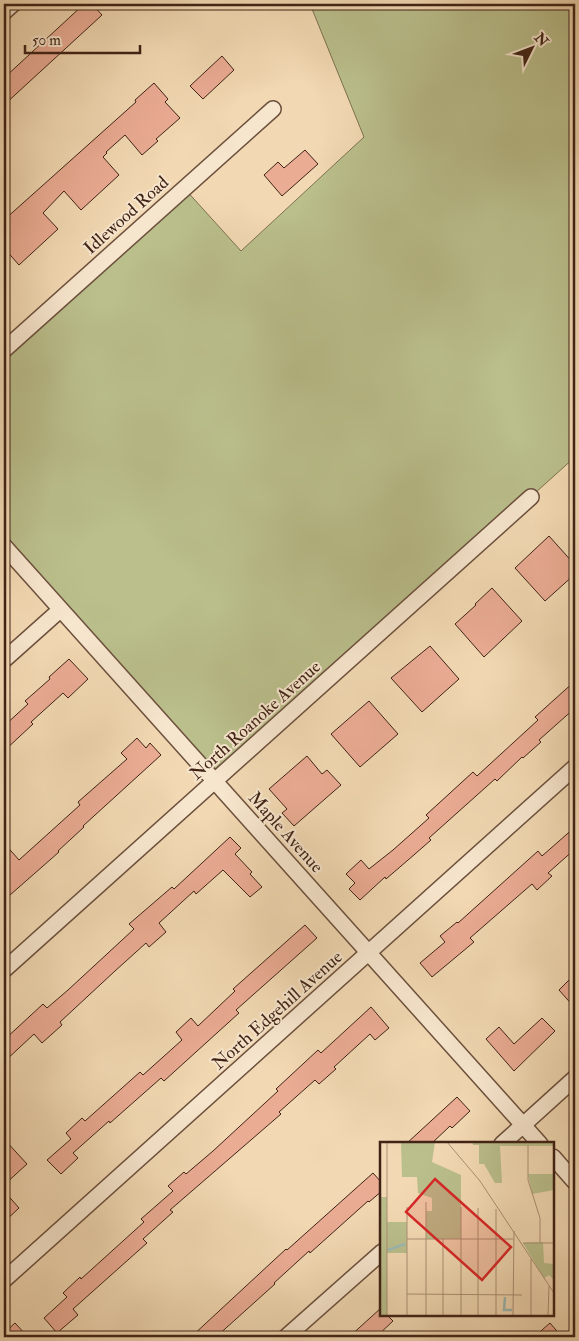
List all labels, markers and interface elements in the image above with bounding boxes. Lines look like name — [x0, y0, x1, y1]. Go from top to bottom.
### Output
scale bar — [25, 22, 140, 54]
north arrow — [506, 22, 556, 72]
text: N — [530, 29, 552, 50]
text: 50 m — [32, 31, 61, 50]
street label: Idlewood Road — [79, 171, 174, 260]
street label: North Roanoke Avenue — [185, 655, 326, 785]
street label: Maple Avenue — [243, 787, 328, 878]
street label: North Edgehill Avenue — [207, 945, 348, 1075]
inset map — [380, 1142, 554, 1316]

